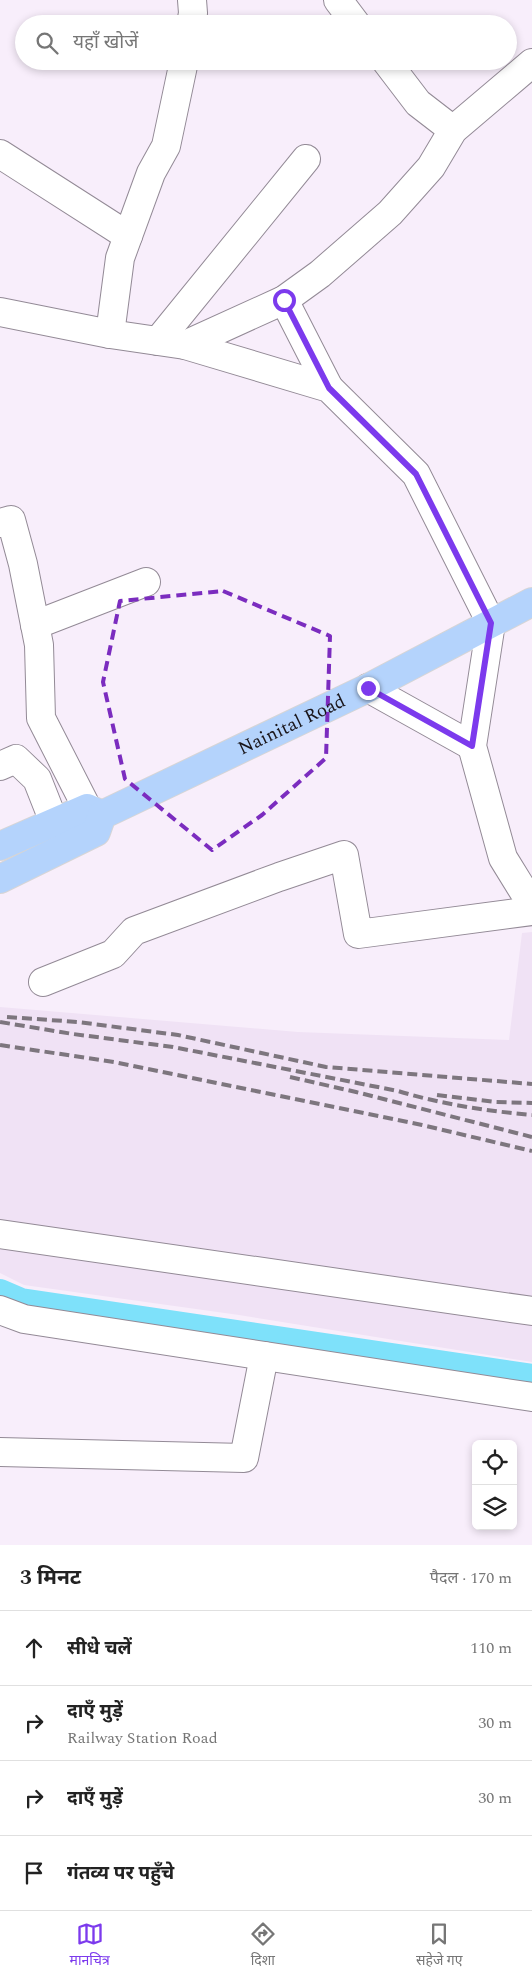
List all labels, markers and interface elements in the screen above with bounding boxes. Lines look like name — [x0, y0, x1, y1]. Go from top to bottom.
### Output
search box — [15, 15, 517, 70]
text: यहाँ खोजें — [73, 28, 138, 57]
icon: search — [33, 29, 61, 57]
route start — [273, 289, 296, 312]
route end — [357, 677, 380, 700]
street label: Nainital Road — [233, 686, 350, 763]
map controls — [472, 1440, 517, 1530]
button: locate — [472, 1440, 517, 1485]
button: layers — [472, 1485, 517, 1530]
text: 3 मिनट — [20, 1562, 81, 1594]
text: पैदल · 170 m — [430, 1566, 512, 1590]
icon: ahead — [20, 1634, 48, 1662]
text: सीधे चलें — [67, 1634, 132, 1663]
text: 110 m — [470, 1636, 512, 1660]
text: दाएँ मुड़ें — [67, 1697, 123, 1726]
icon: right — [20, 1709, 48, 1737]
text: 30 m — [478, 1711, 512, 1735]
text: Railway Station Road — [67, 1726, 218, 1750]
icon: right — [20, 1784, 48, 1812]
text: दाएँ मुड़ें — [67, 1784, 123, 1813]
text: 30 m — [478, 1786, 512, 1810]
icon: arrive — [20, 1859, 48, 1887]
text: गंतव्य पर पहुँचे — [67, 1859, 174, 1888]
tab: मानचित्र — [70, 1920, 110, 1971]
tab: दिशा — [249, 1920, 277, 1971]
tab: सहेजे गए — [416, 1920, 462, 1971]

